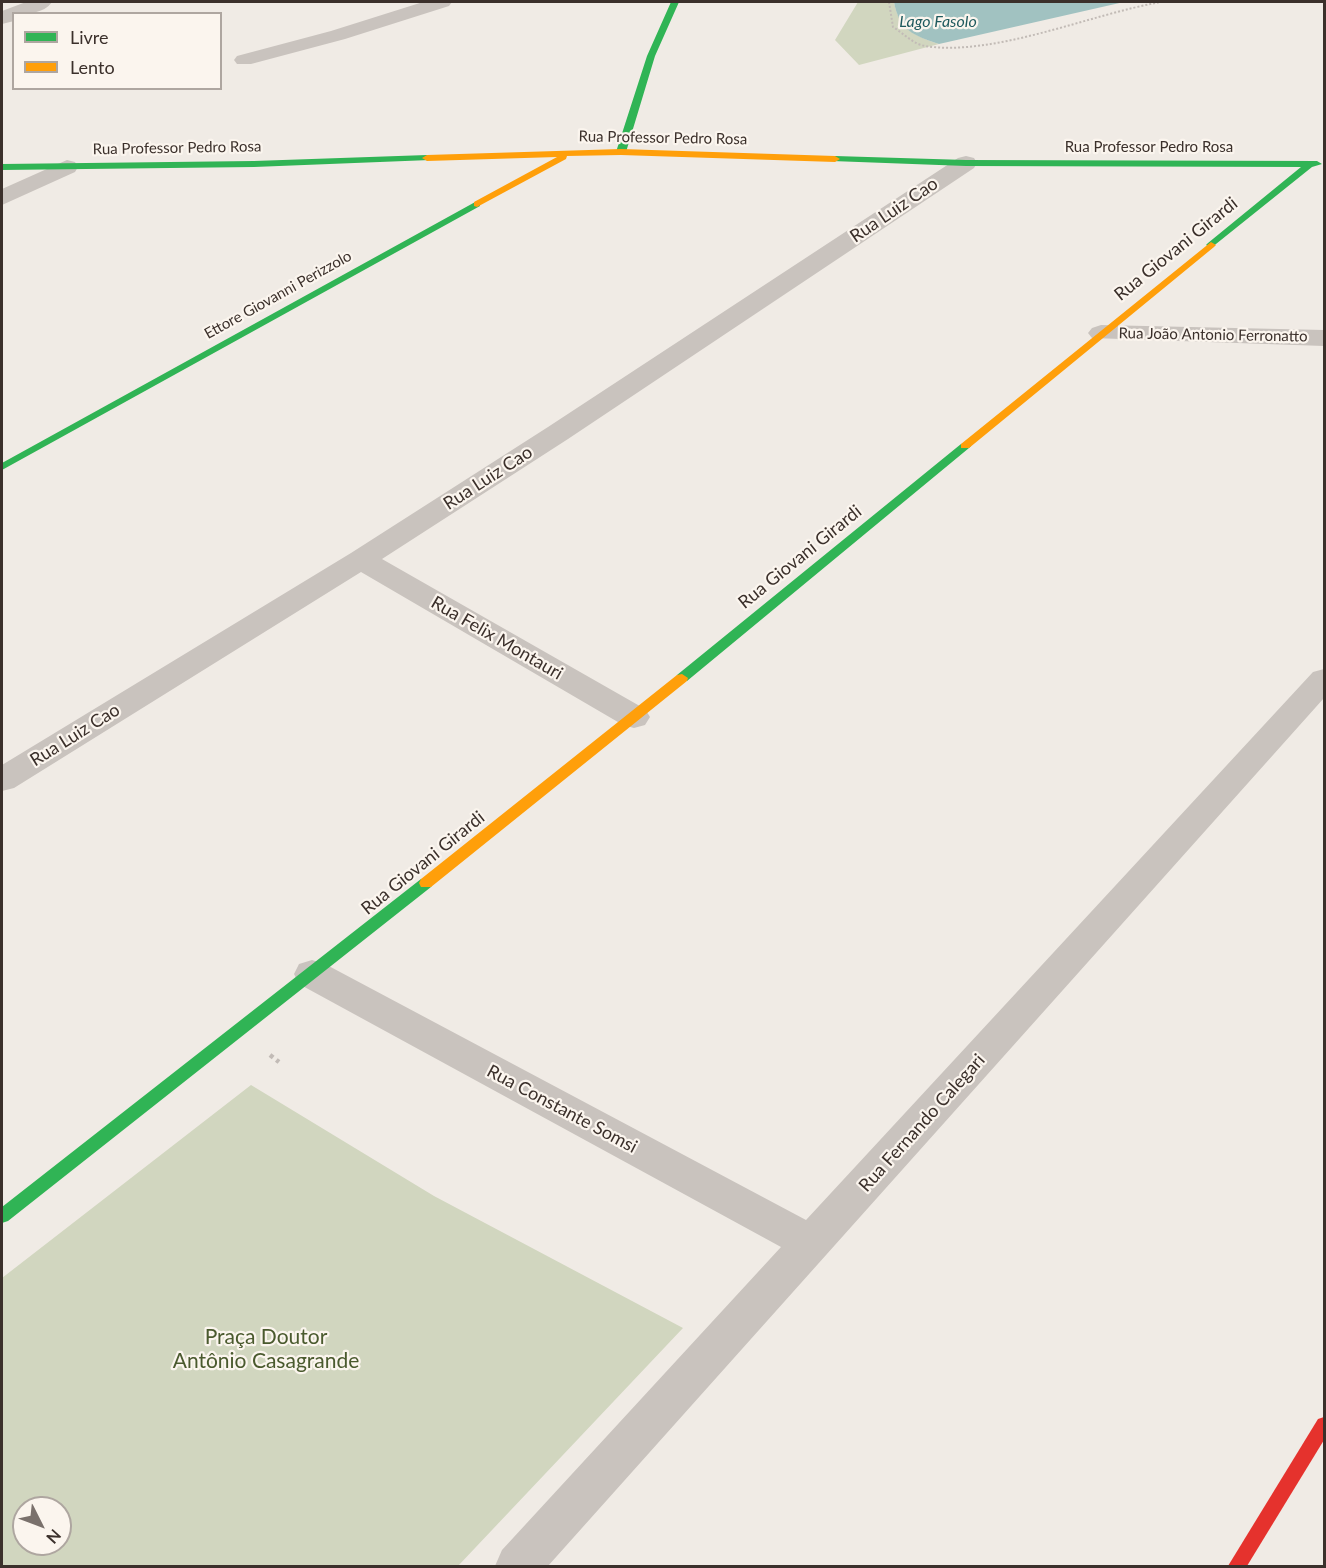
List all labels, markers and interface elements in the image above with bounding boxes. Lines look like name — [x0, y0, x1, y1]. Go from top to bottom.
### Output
legend — [12, 12, 222, 90]
water label: Lago Fasolo — [899, 12, 977, 32]
text: Livre — [70, 26, 109, 48]
text: Lento — [70, 56, 115, 78]
street label: Rua Professor Pedro Rosa — [579, 128, 747, 148]
street label: Rua Professor Pedro Rosa — [93, 138, 261, 158]
street label: Rua Professor Pedro Rosa — [1065, 138, 1233, 156]
street label: Rua Luiz Cao — [846, 173, 942, 247]
street label: Rua Giovani Girardi — [1110, 193, 1242, 305]
street label: Ettore Giovanni Perizzolo — [201, 247, 355, 343]
street label: Rua João Antonio Ferronatto — [1118, 324, 1308, 346]
street label: Rua Luiz Cao — [440, 441, 536, 515]
street label: Rua Giovani Girardi — [734, 501, 866, 613]
street label: Rua Felix Montauri — [427, 592, 567, 684]
street label: Rua Luiz Cao — [26, 699, 124, 771]
street label: Rua Giovani Girardi — [357, 807, 489, 919]
street label: Rua Fernando Calegari — [854, 1050, 990, 1196]
street label: Rua Constante Somsi — [483, 1060, 641, 1158]
park label: Praça Doutor Antônio Casagrande — [173, 1324, 359, 1374]
north arrow — [12, 1496, 72, 1556]
text: N — [43, 1526, 65, 1548]

